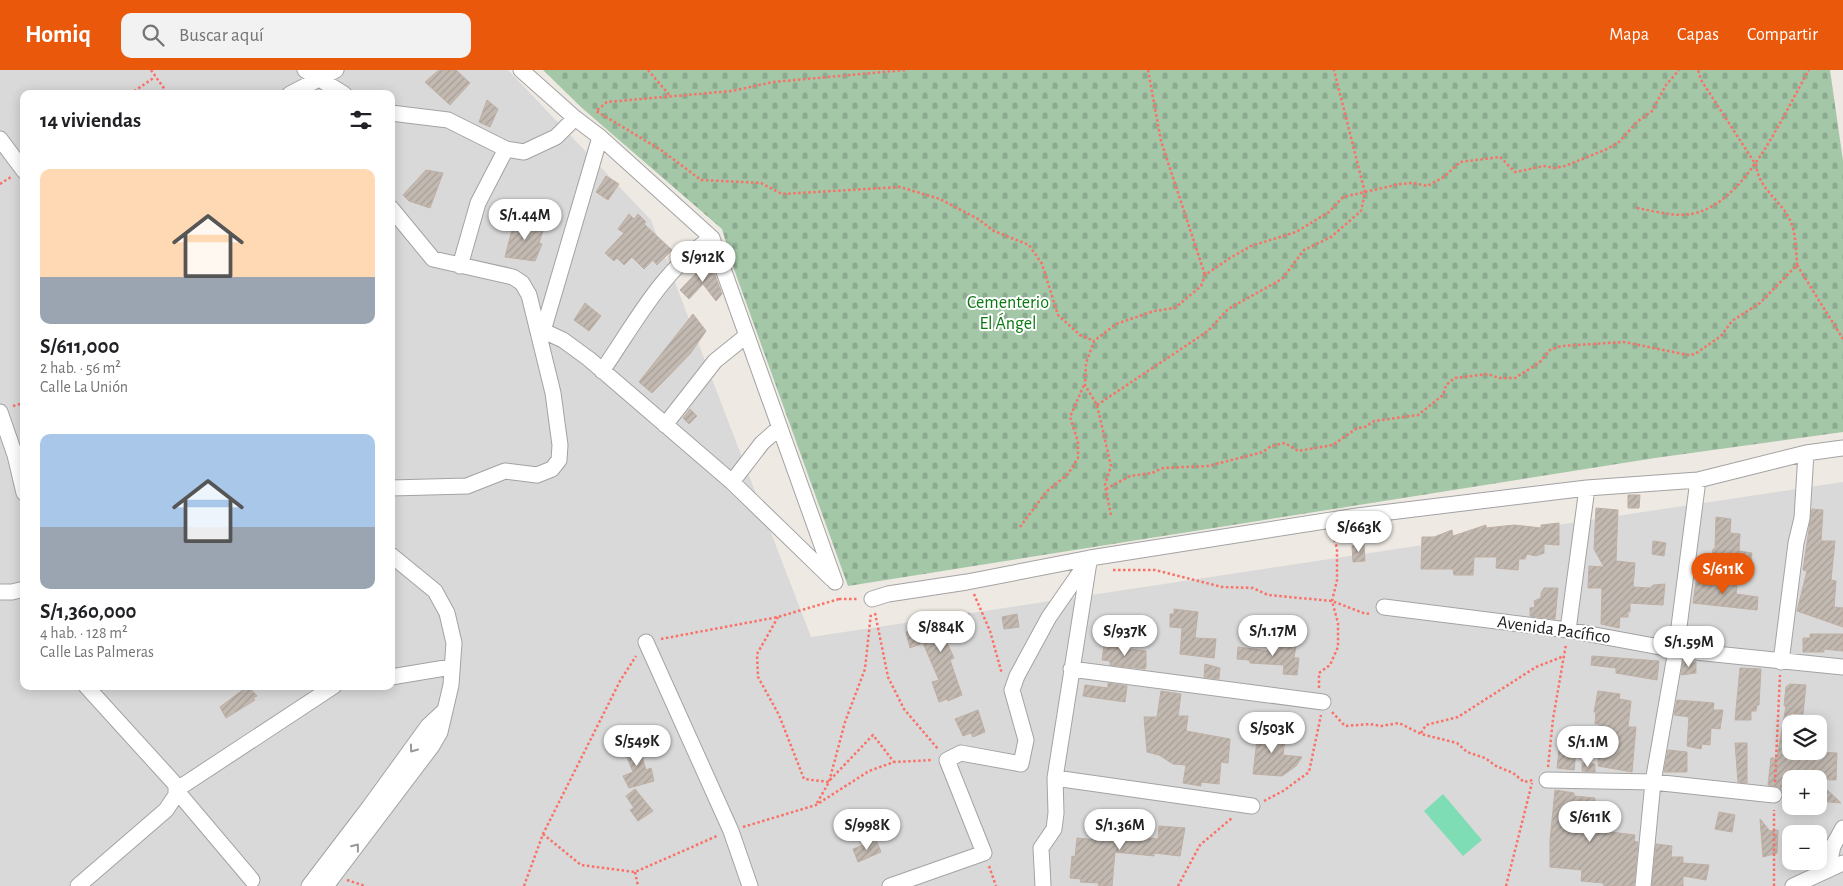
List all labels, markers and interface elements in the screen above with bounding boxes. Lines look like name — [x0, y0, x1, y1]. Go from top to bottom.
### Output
search box — [121, 13, 471, 58]
icon: search — [139, 21, 167, 49]
text: Homiq — [25, 23, 91, 47]
text: Buscar aquí — [179, 26, 264, 45]
text: Mapa — [1609, 26, 1649, 44]
text: Capas — [1677, 26, 1719, 44]
text: Compartir — [1747, 26, 1818, 44]
icon: filters — [347, 106, 375, 134]
text: 14 viviendas — [40, 110, 141, 131]
pin: S/1.44M — [479, 198, 571, 241]
icon: home — [163, 201, 253, 291]
text: S/1.44M — [500, 207, 550, 223]
pin: S/912K — [662, 240, 744, 283]
text: S/912K — [682, 249, 724, 265]
park label: Cementerio El Ángel — [967, 294, 1049, 333]
text: S/611,000 — [40, 336, 119, 357]
text: 2 hab. · 56 m² — [40, 360, 121, 376]
text: Calle La Unión — [40, 379, 128, 395]
icon: home — [163, 466, 253, 556]
pin: S/663K — [1318, 510, 1400, 553]
text: S/663K — [1337, 519, 1381, 535]
pin: S/611K — [1682, 552, 1764, 595]
text: S/611K — [1702, 561, 1744, 577]
text: S/1,360,000 — [40, 601, 137, 622]
pin: S/884K — [900, 610, 982, 653]
street label: Avenida Pacífico — [1496, 613, 1612, 647]
pin: S/937K — [1084, 614, 1166, 657]
pin: S/1.17M — [1227, 614, 1319, 657]
text: S/884K — [918, 619, 964, 635]
text: S/937K — [1103, 623, 1147, 639]
text: S/1.17M — [1249, 623, 1297, 639]
text: 4 hab. · 128 m² — [40, 625, 128, 641]
pin: S/1.59M — [1643, 626, 1735, 668]
text: S/1.59M — [1664, 634, 1714, 650]
text: Calle Las Palmeras — [40, 644, 154, 660]
pin: S/503K — [1231, 712, 1313, 754]
map controls — [1782, 715, 1827, 870]
button: layers — [1782, 715, 1827, 760]
text: S/503K — [1250, 720, 1294, 736]
pin: S/549K — [596, 724, 678, 767]
pin: S/1.1M — [1547, 726, 1629, 768]
text: S/549K — [615, 733, 659, 749]
text: S/1.1M — [1568, 734, 1608, 750]
one-way arrow — [410, 743, 418, 752]
button: + — [1782, 770, 1827, 815]
pin: S/611K — [1549, 800, 1631, 843]
pin: S/998K — [826, 808, 908, 851]
pin: S/1.36M — [1074, 808, 1166, 851]
text: S/611K — [1569, 809, 1611, 825]
text: S/998K — [844, 817, 890, 833]
text: S/1.36M — [1095, 817, 1145, 833]
button: − — [1782, 825, 1827, 870]
one-way arrow — [350, 844, 358, 853]

